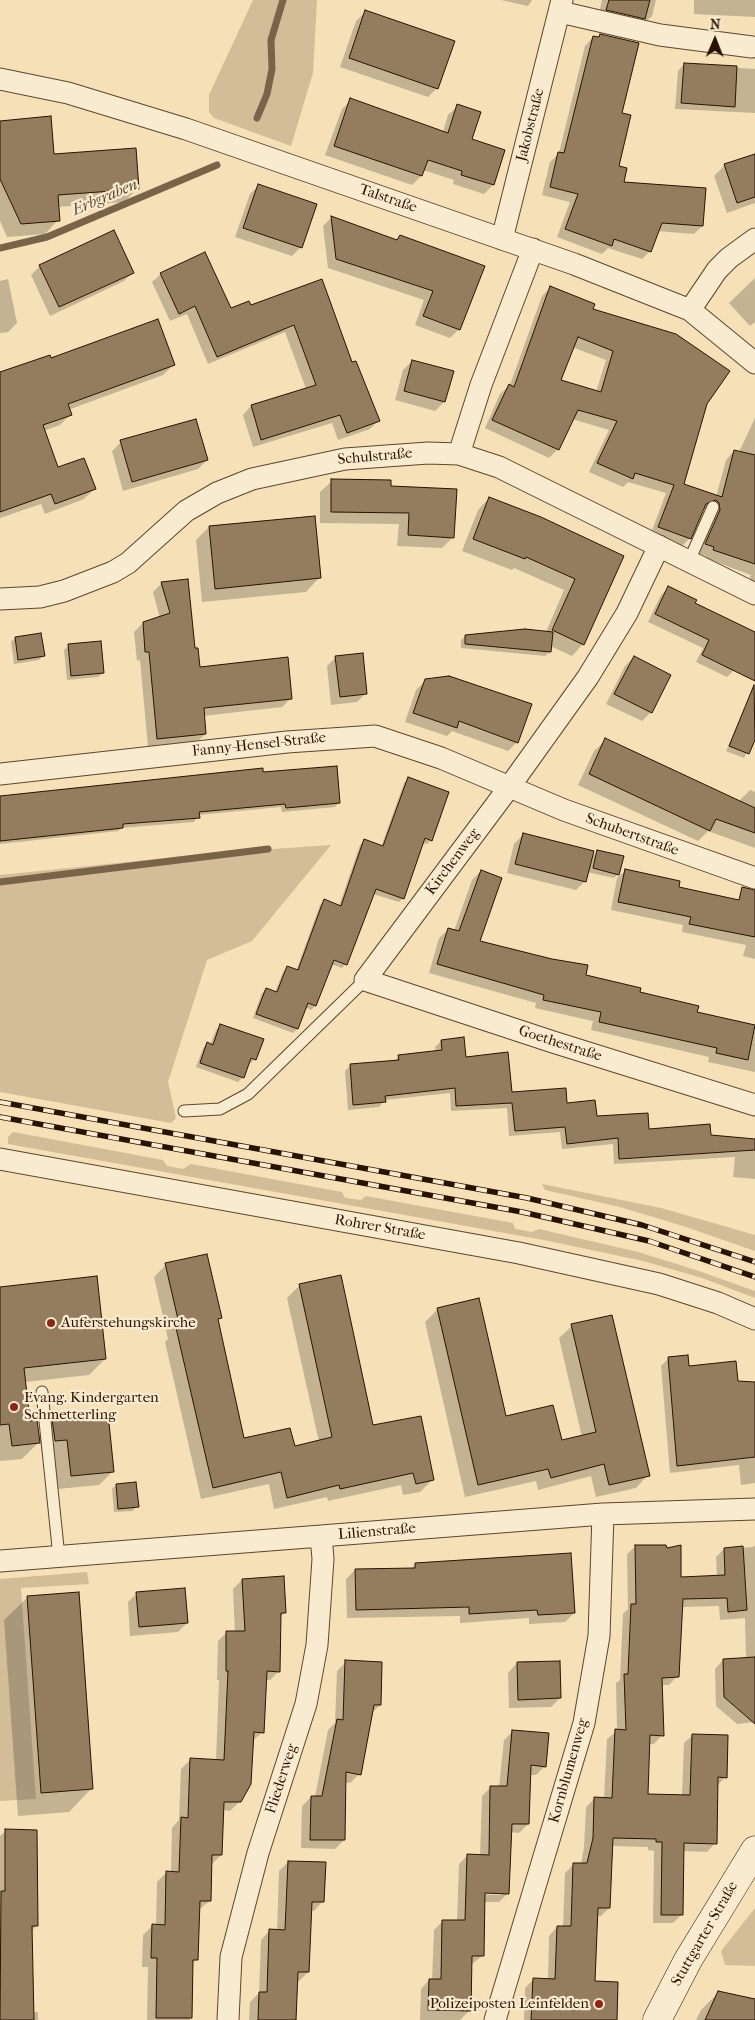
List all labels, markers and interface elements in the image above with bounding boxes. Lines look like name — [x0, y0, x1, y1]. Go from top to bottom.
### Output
north arrow — [690, 15, 740, 65]
text: N — [710, 16, 721, 33]
street label: Jakobstraße — [513, 86, 549, 164]
water label: Erbgraben — [69, 176, 141, 220]
street label: Talstraße — [357, 181, 419, 217]
street label: Schulstraße — [337, 445, 413, 469]
street label: Fanny-Hensel-Straße — [191, 729, 327, 761]
street label: Schubertstraße — [583, 810, 681, 860]
street label: Kirchenweg — [422, 825, 484, 899]
street label: Goethestraße — [516, 1022, 604, 1066]
street label: Rohrer Straße — [333, 1211, 427, 1245]
place label: Auferstehungskirche — [61, 1314, 196, 1332]
marker: Auferstehungskirche — [45, 1317, 57, 1329]
place label: Evang. Kindergarten Schmetterling — [24, 1389, 159, 1424]
marker: Evang. Kindergarten Schmetterling — [8, 1401, 20, 1413]
street label: Lilienstraße — [337, 1520, 417, 1544]
street label: Kornblumenweg — [545, 1717, 593, 1825]
street label: Fliederweg — [262, 1742, 302, 1816]
street label: Stuttgarter Straße — [668, 1878, 742, 1990]
place label: Polizeiposten Leinfelden — [430, 1995, 589, 2013]
marker: Polizeiposten Leinfelden — [593, 1998, 605, 2010]

